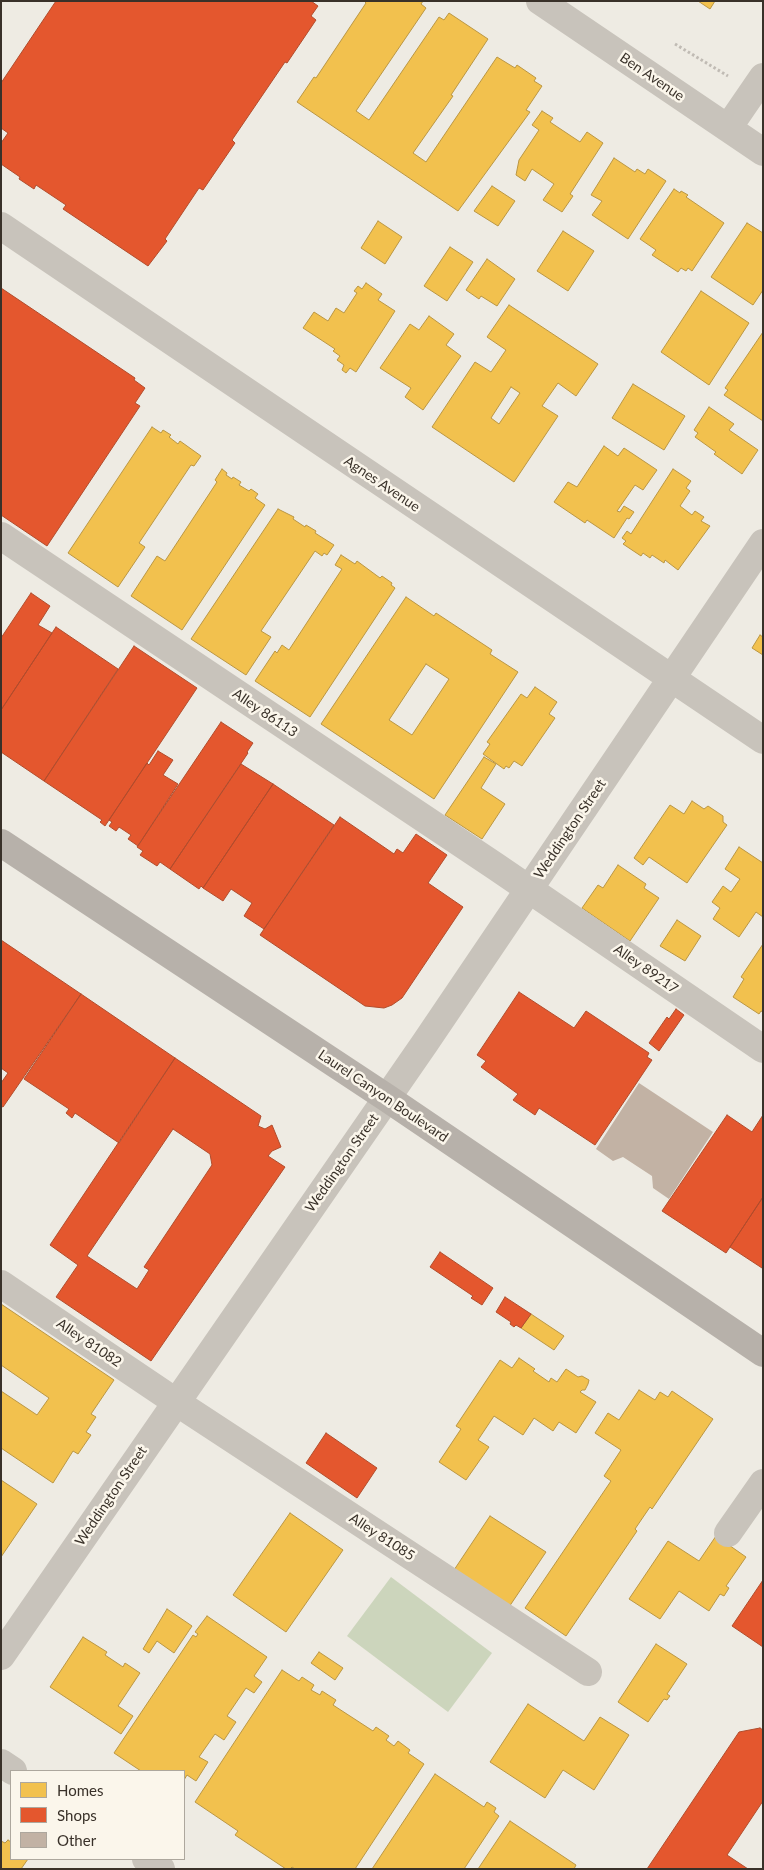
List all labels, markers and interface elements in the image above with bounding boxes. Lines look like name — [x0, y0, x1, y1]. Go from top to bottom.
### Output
street label: Ben Avenue — [617, 49, 687, 105]
street label: Agnes Avenue — [341, 452, 423, 516]
street label: Alley 86113 — [229, 685, 301, 741]
street label: Weddington Street — [530, 776, 610, 882]
street label: Alley 89217 — [611, 941, 681, 997]
street label: Laurel Canyon Boulevard — [315, 1046, 451, 1146]
street label: Weddington Street — [302, 1111, 382, 1215]
street label: Alley 81082 — [53, 1315, 125, 1371]
street label: Weddington Street — [71, 1443, 151, 1549]
street label: Alley 81085 — [346, 1510, 418, 1564]
legend — [10, 1770, 185, 1860]
text: Homes — [57, 1781, 103, 1799]
text: Shops — [57, 1806, 97, 1824]
text: Other — [57, 1831, 96, 1849]

